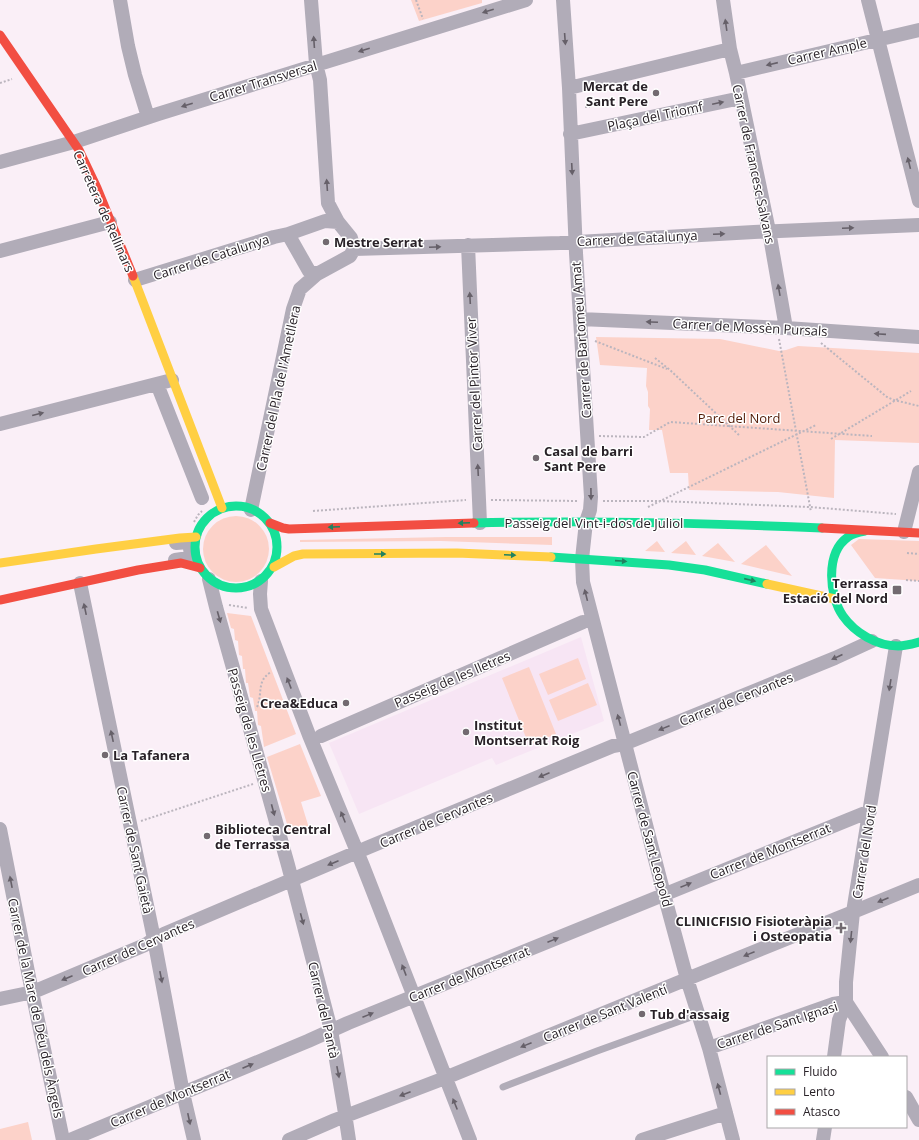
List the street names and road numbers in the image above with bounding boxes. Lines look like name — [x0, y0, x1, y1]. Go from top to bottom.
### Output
street label: Carrer Ample — [786, 33, 868, 69]
street label: Carrer Transversal — [207, 56, 319, 106]
street label: Carrer de Francesc Salvans — [728, 83, 780, 245]
street label: Plaça del Triomf — [606, 97, 705, 135]
street label: Carretera de Rellinars — [69, 147, 139, 275]
street label: Carrer de Catalunya — [576, 226, 698, 250]
street label: Carrer de Catalunya — [151, 230, 271, 284]
street label: Carrer de Bartomeu Amat — [567, 261, 595, 419]
street label: Carrer del Pla de l'Ametllera — [252, 303, 304, 473]
street label: Carrer de Mossèn Pursals — [672, 314, 828, 340]
street label: Carrer del Pintor Viver — [461, 316, 487, 452]
street label: Passeig del Vint-i-dos de Juliol — [505, 514, 683, 532]
street label: Passeig de les lletres — [391, 646, 513, 712]
street label: Passeig de les Lletres — [224, 666, 276, 794]
street label: Carrer de Cervantes — [676, 668, 796, 730]
street label: Carrer de Sant Leopold — [623, 769, 677, 909]
street label: Carrer de Sant Gaietà — [113, 784, 157, 916]
street label: Carrer de Cervantes — [377, 788, 495, 852]
street label: Carrer del Nord — [848, 804, 880, 900]
street label: Carrer de Montserrat — [707, 818, 833, 883]
street label: Carrer de la Mare de Déu dels Àngels — [4, 896, 68, 1120]
street label: Carrer de Cervantes — [79, 914, 197, 980]
street label: Carrer de Montserrat — [406, 941, 532, 1006]
street label: Carrer del Pantà — [304, 960, 344, 1060]
street label: Carrer de Sant Valentí — [540, 980, 670, 1046]
street label: Carrer de Sant Ignasi — [714, 997, 840, 1053]
street label: Carrer de Montserrat — [107, 1064, 233, 1131]

